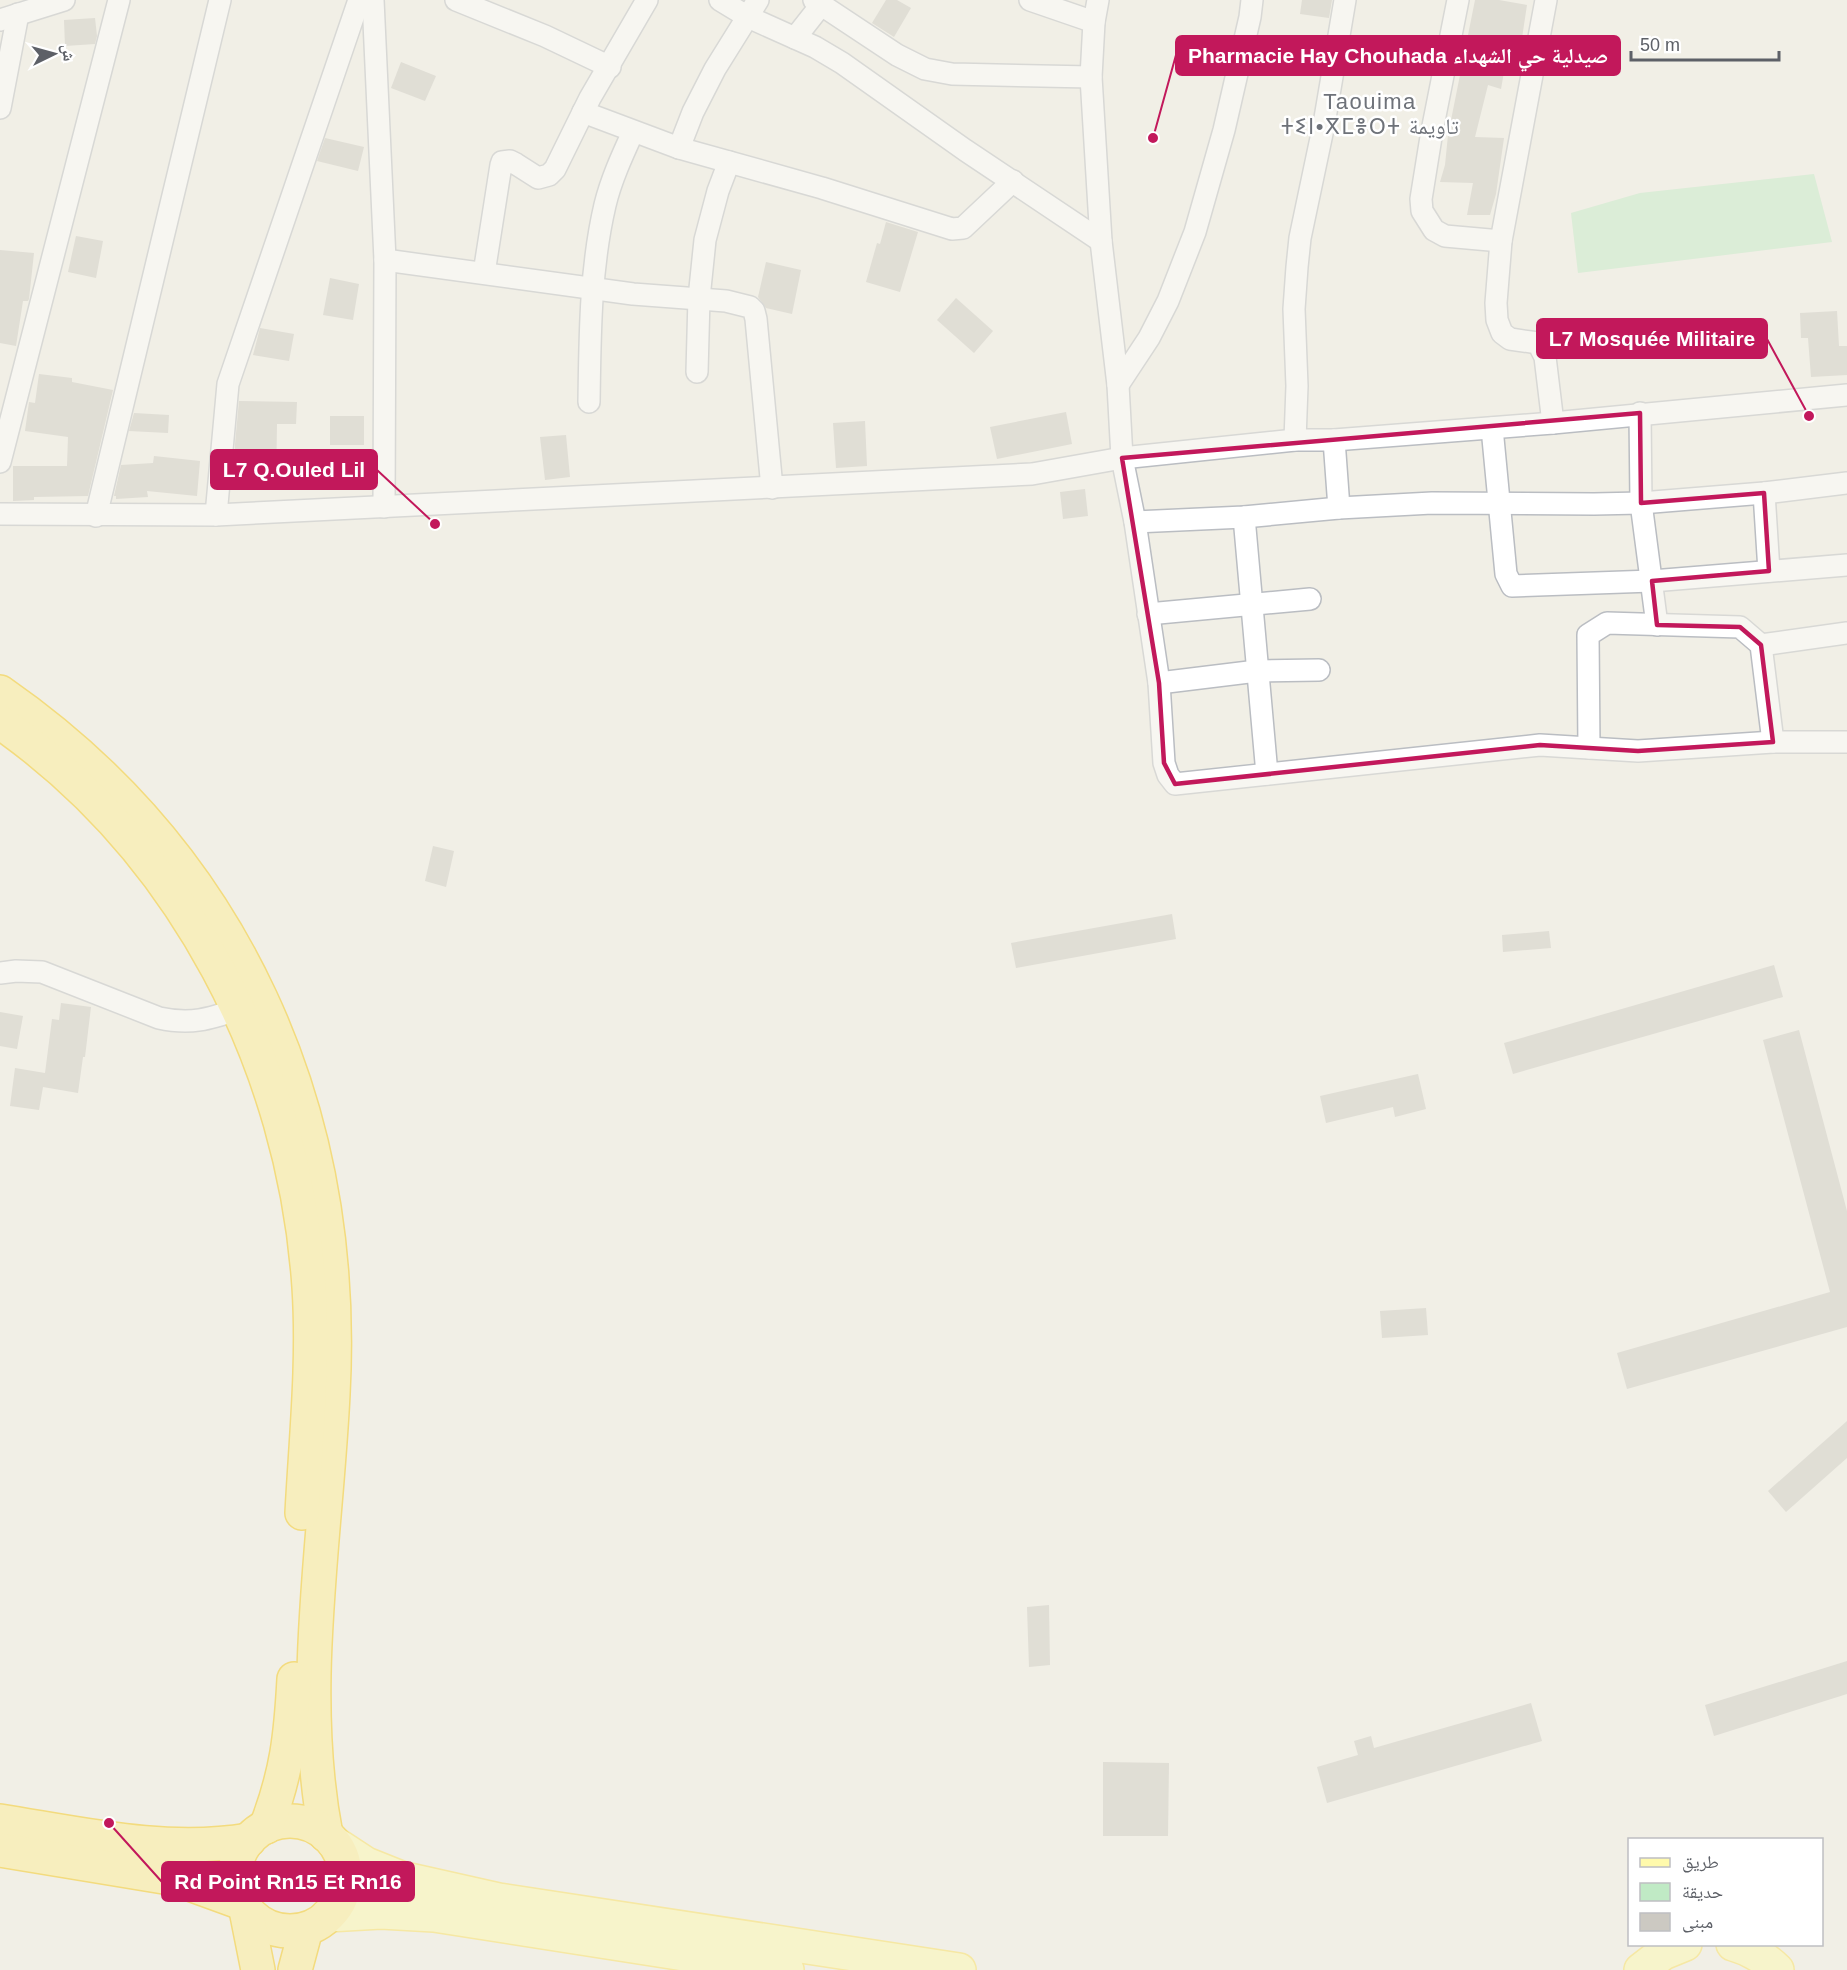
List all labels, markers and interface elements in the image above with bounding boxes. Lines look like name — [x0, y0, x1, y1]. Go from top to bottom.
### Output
north arrow — [24, 24, 84, 84]
scale bar — [1631, 24, 1780, 62]
text: 50 m — [1640, 35, 1680, 55]
callout: Pharmacie Hay Chouhada صيدلية حي الشهداء — [1176, 36, 1620, 75]
text: ش — [58, 44, 78, 62]
text: Pharmacie Hay Chouhada صيدلية حي الشهداء — [1188, 44, 1608, 72]
district label: Taouima ⵜⵉⵏ•ⴳⵎⴻⵔⵜ تاويمة — [1281, 89, 1459, 139]
callout: L7 Mosquée Militaire — [1537, 319, 1767, 358]
text: L7 Mosquée Militaire — [1549, 327, 1755, 350]
callout: L7 Q.Ouled Lil — [211, 450, 377, 489]
text: L7 Q.Ouled Lil — [223, 458, 365, 481]
legend — [1628, 1838, 1823, 1946]
text: طريق — [1682, 1852, 1719, 1873]
callout: Rd Point Rn15 Et Rn16 — [162, 1862, 414, 1901]
text: Rd Point Rn15 Et Rn16 — [174, 1870, 402, 1893]
text: حديقة — [1682, 1882, 1723, 1902]
text: مبنى — [1682, 1912, 1713, 1933]

